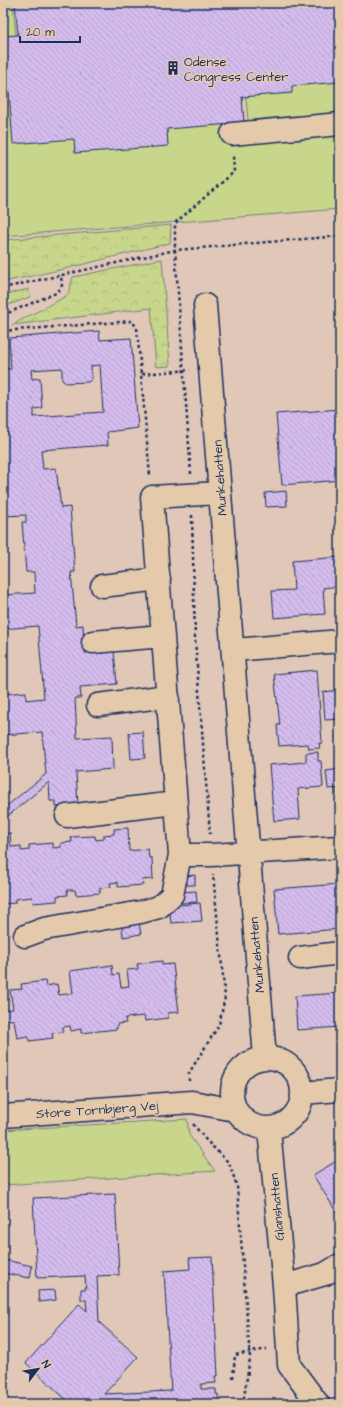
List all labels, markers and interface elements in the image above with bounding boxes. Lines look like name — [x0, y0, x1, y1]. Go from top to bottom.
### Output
scale bar — [20, 18, 80, 44]
text: 20 m — [26, 24, 55, 41]
place label: Odense Congress Center — [184, 53, 288, 87]
building icon: Odense Congress Center — [165, 60, 181, 76]
street label: Munkehatten — [208, 439, 232, 516]
street label: Munkehatten — [245, 916, 269, 994]
street label: Store Tornbjerg Vej — [35, 1097, 160, 1124]
street label: Glanshatten — [265, 1172, 289, 1241]
north arrow — [18, 1349, 58, 1389]
text: N — [38, 1357, 54, 1371]

